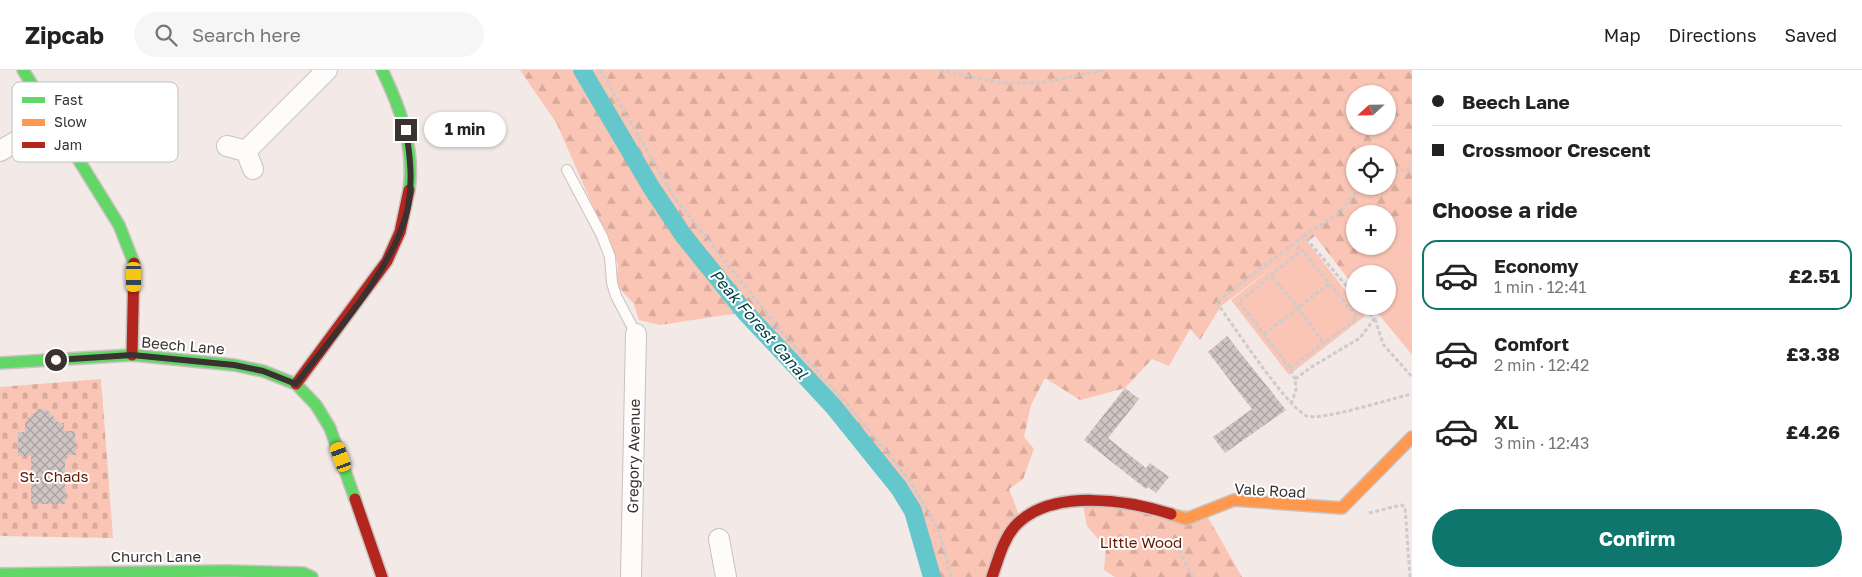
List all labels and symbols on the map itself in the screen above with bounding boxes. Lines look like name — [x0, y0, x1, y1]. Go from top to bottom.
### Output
legend — [12, 82, 178, 162]
north arrow — [1346, 85, 1396, 135]
text: Fast — [54, 91, 83, 108]
callout: 1 min — [424, 112, 506, 148]
text: Slow — [54, 113, 87, 130]
route end — [395, 119, 417, 141]
text: Jam — [54, 136, 82, 153]
car — [126, 262, 141, 292]
water label: Peak Forest Canal — [706, 265, 813, 384]
street label: Beech Lane — [141, 332, 226, 358]
route start — [45, 349, 67, 371]
street label: Gregory Avenue — [623, 398, 643, 513]
car — [328, 440, 353, 474]
park label: St. Chads — [19, 467, 89, 485]
street label: Vale Road — [1234, 479, 1306, 501]
park label: Little Wood — [1100, 533, 1182, 551]
street label: Church Lane — [111, 547, 202, 565]

